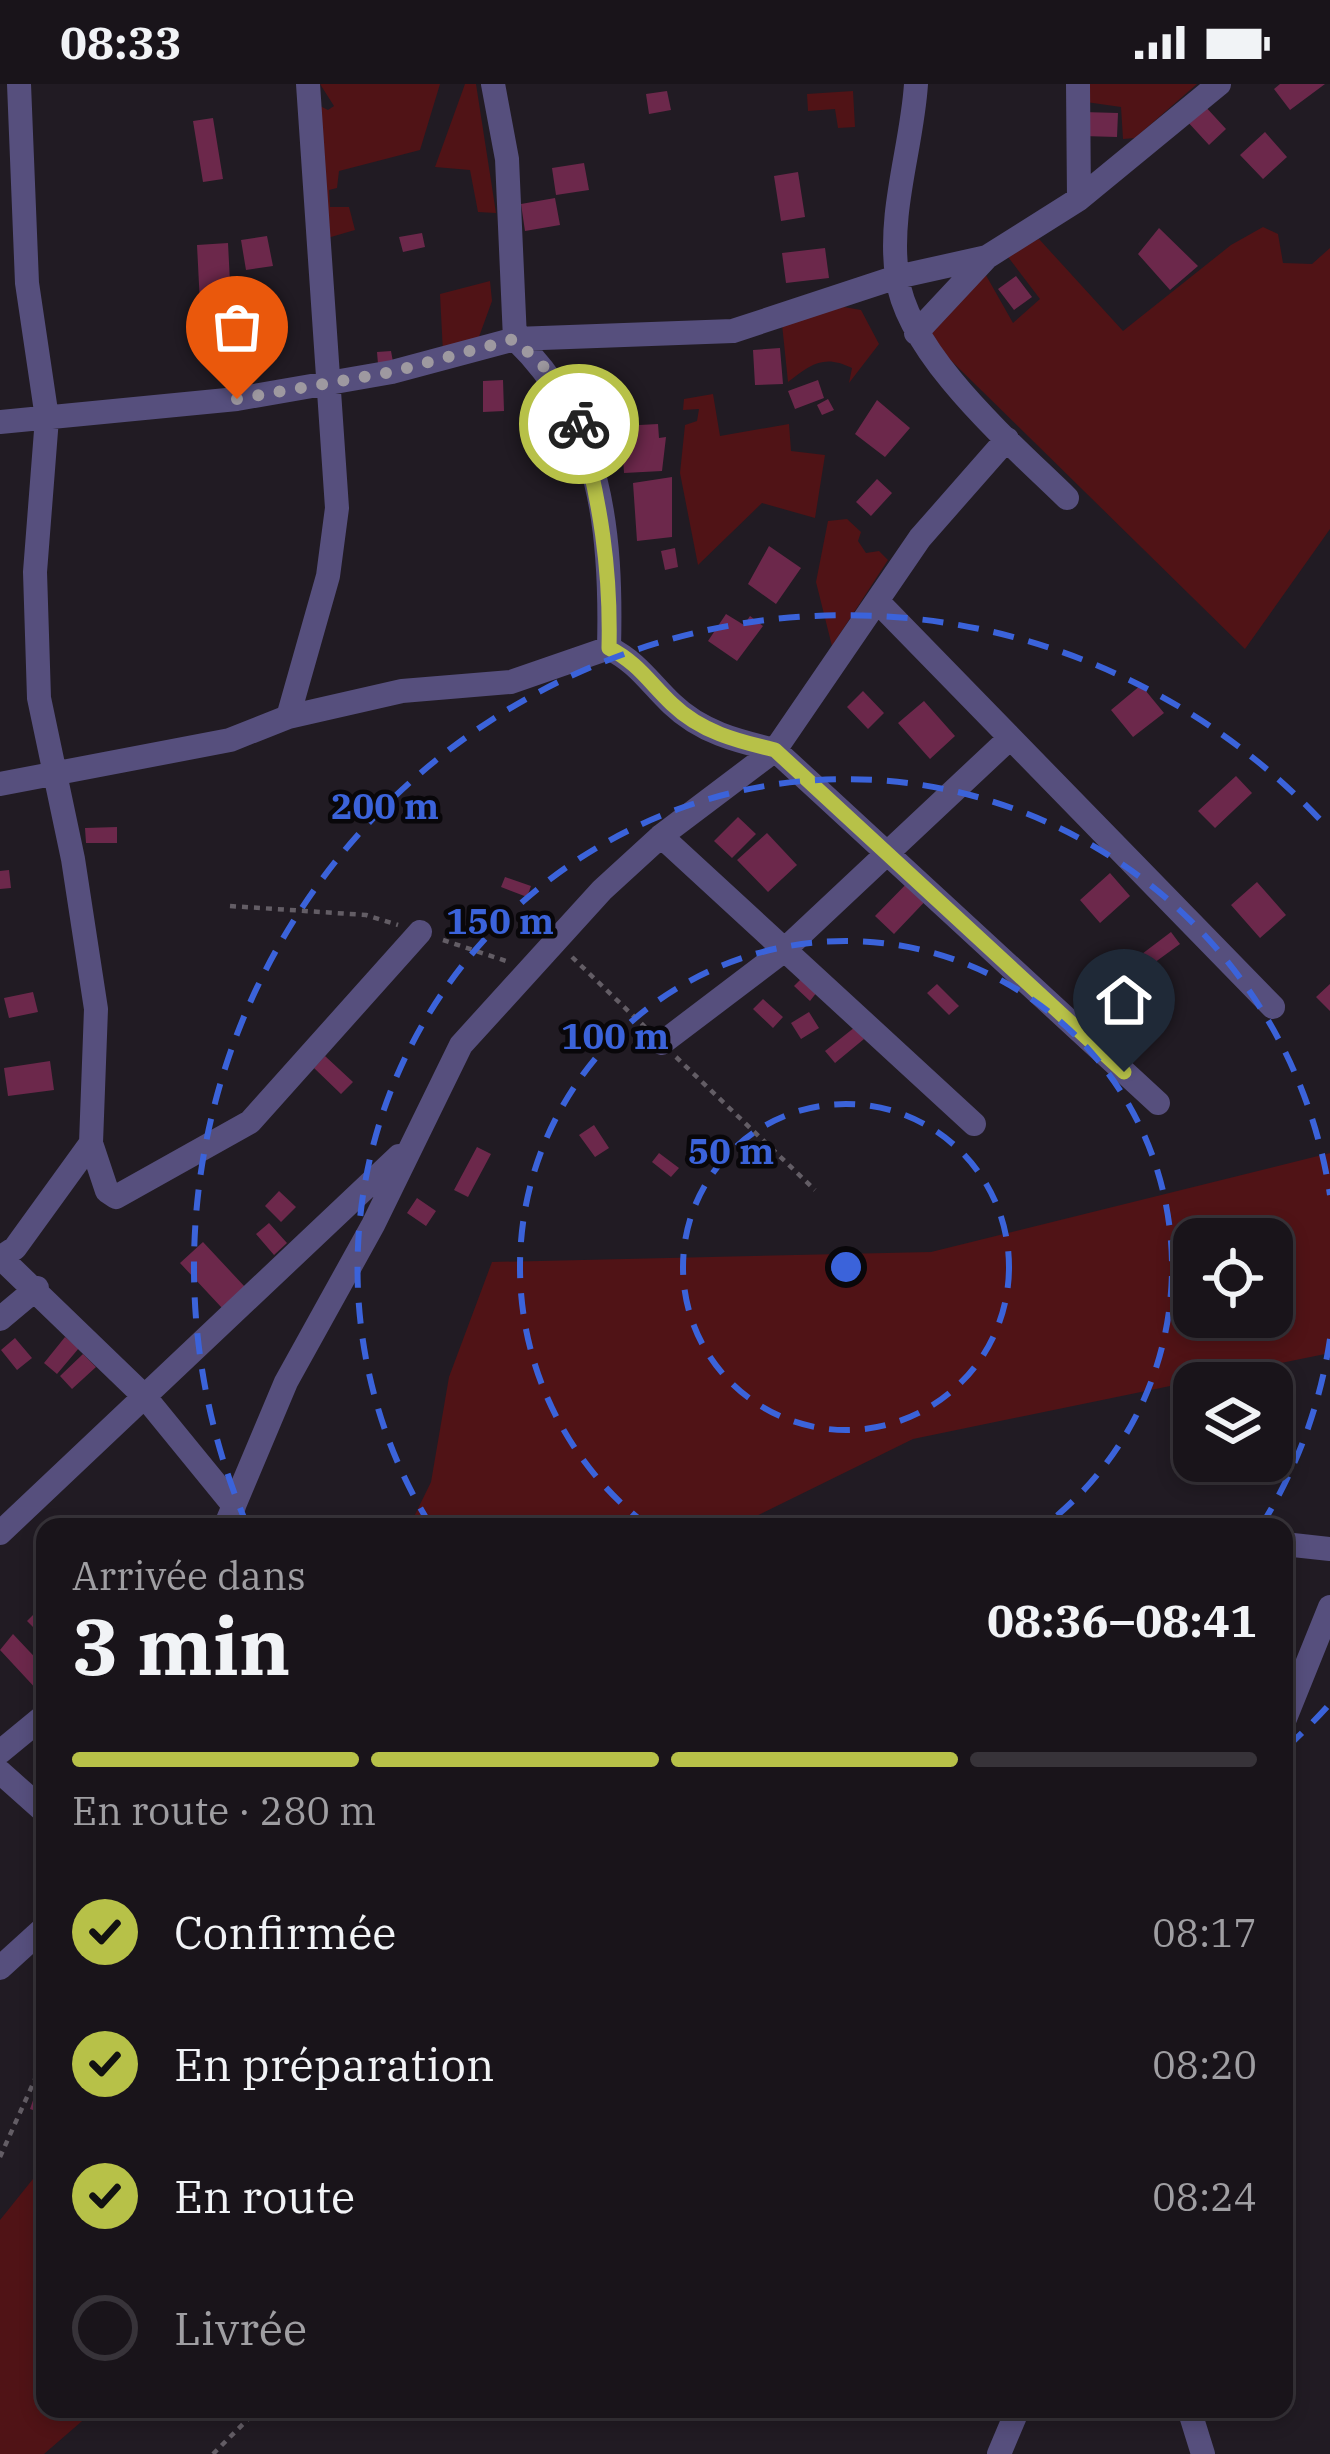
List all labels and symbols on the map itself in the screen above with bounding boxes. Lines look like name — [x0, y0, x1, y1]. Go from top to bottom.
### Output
pin — [186, 276, 288, 399]
courier — [519, 364, 639, 484]
text: 200 m — [331, 782, 439, 829]
text: 150 m — [446, 897, 554, 944]
pin — [1073, 949, 1175, 1072]
text: 100 m — [561, 1012, 669, 1059]
text: 50 m — [688, 1127, 774, 1174]
centre of rings — [825, 1246, 867, 1288]

